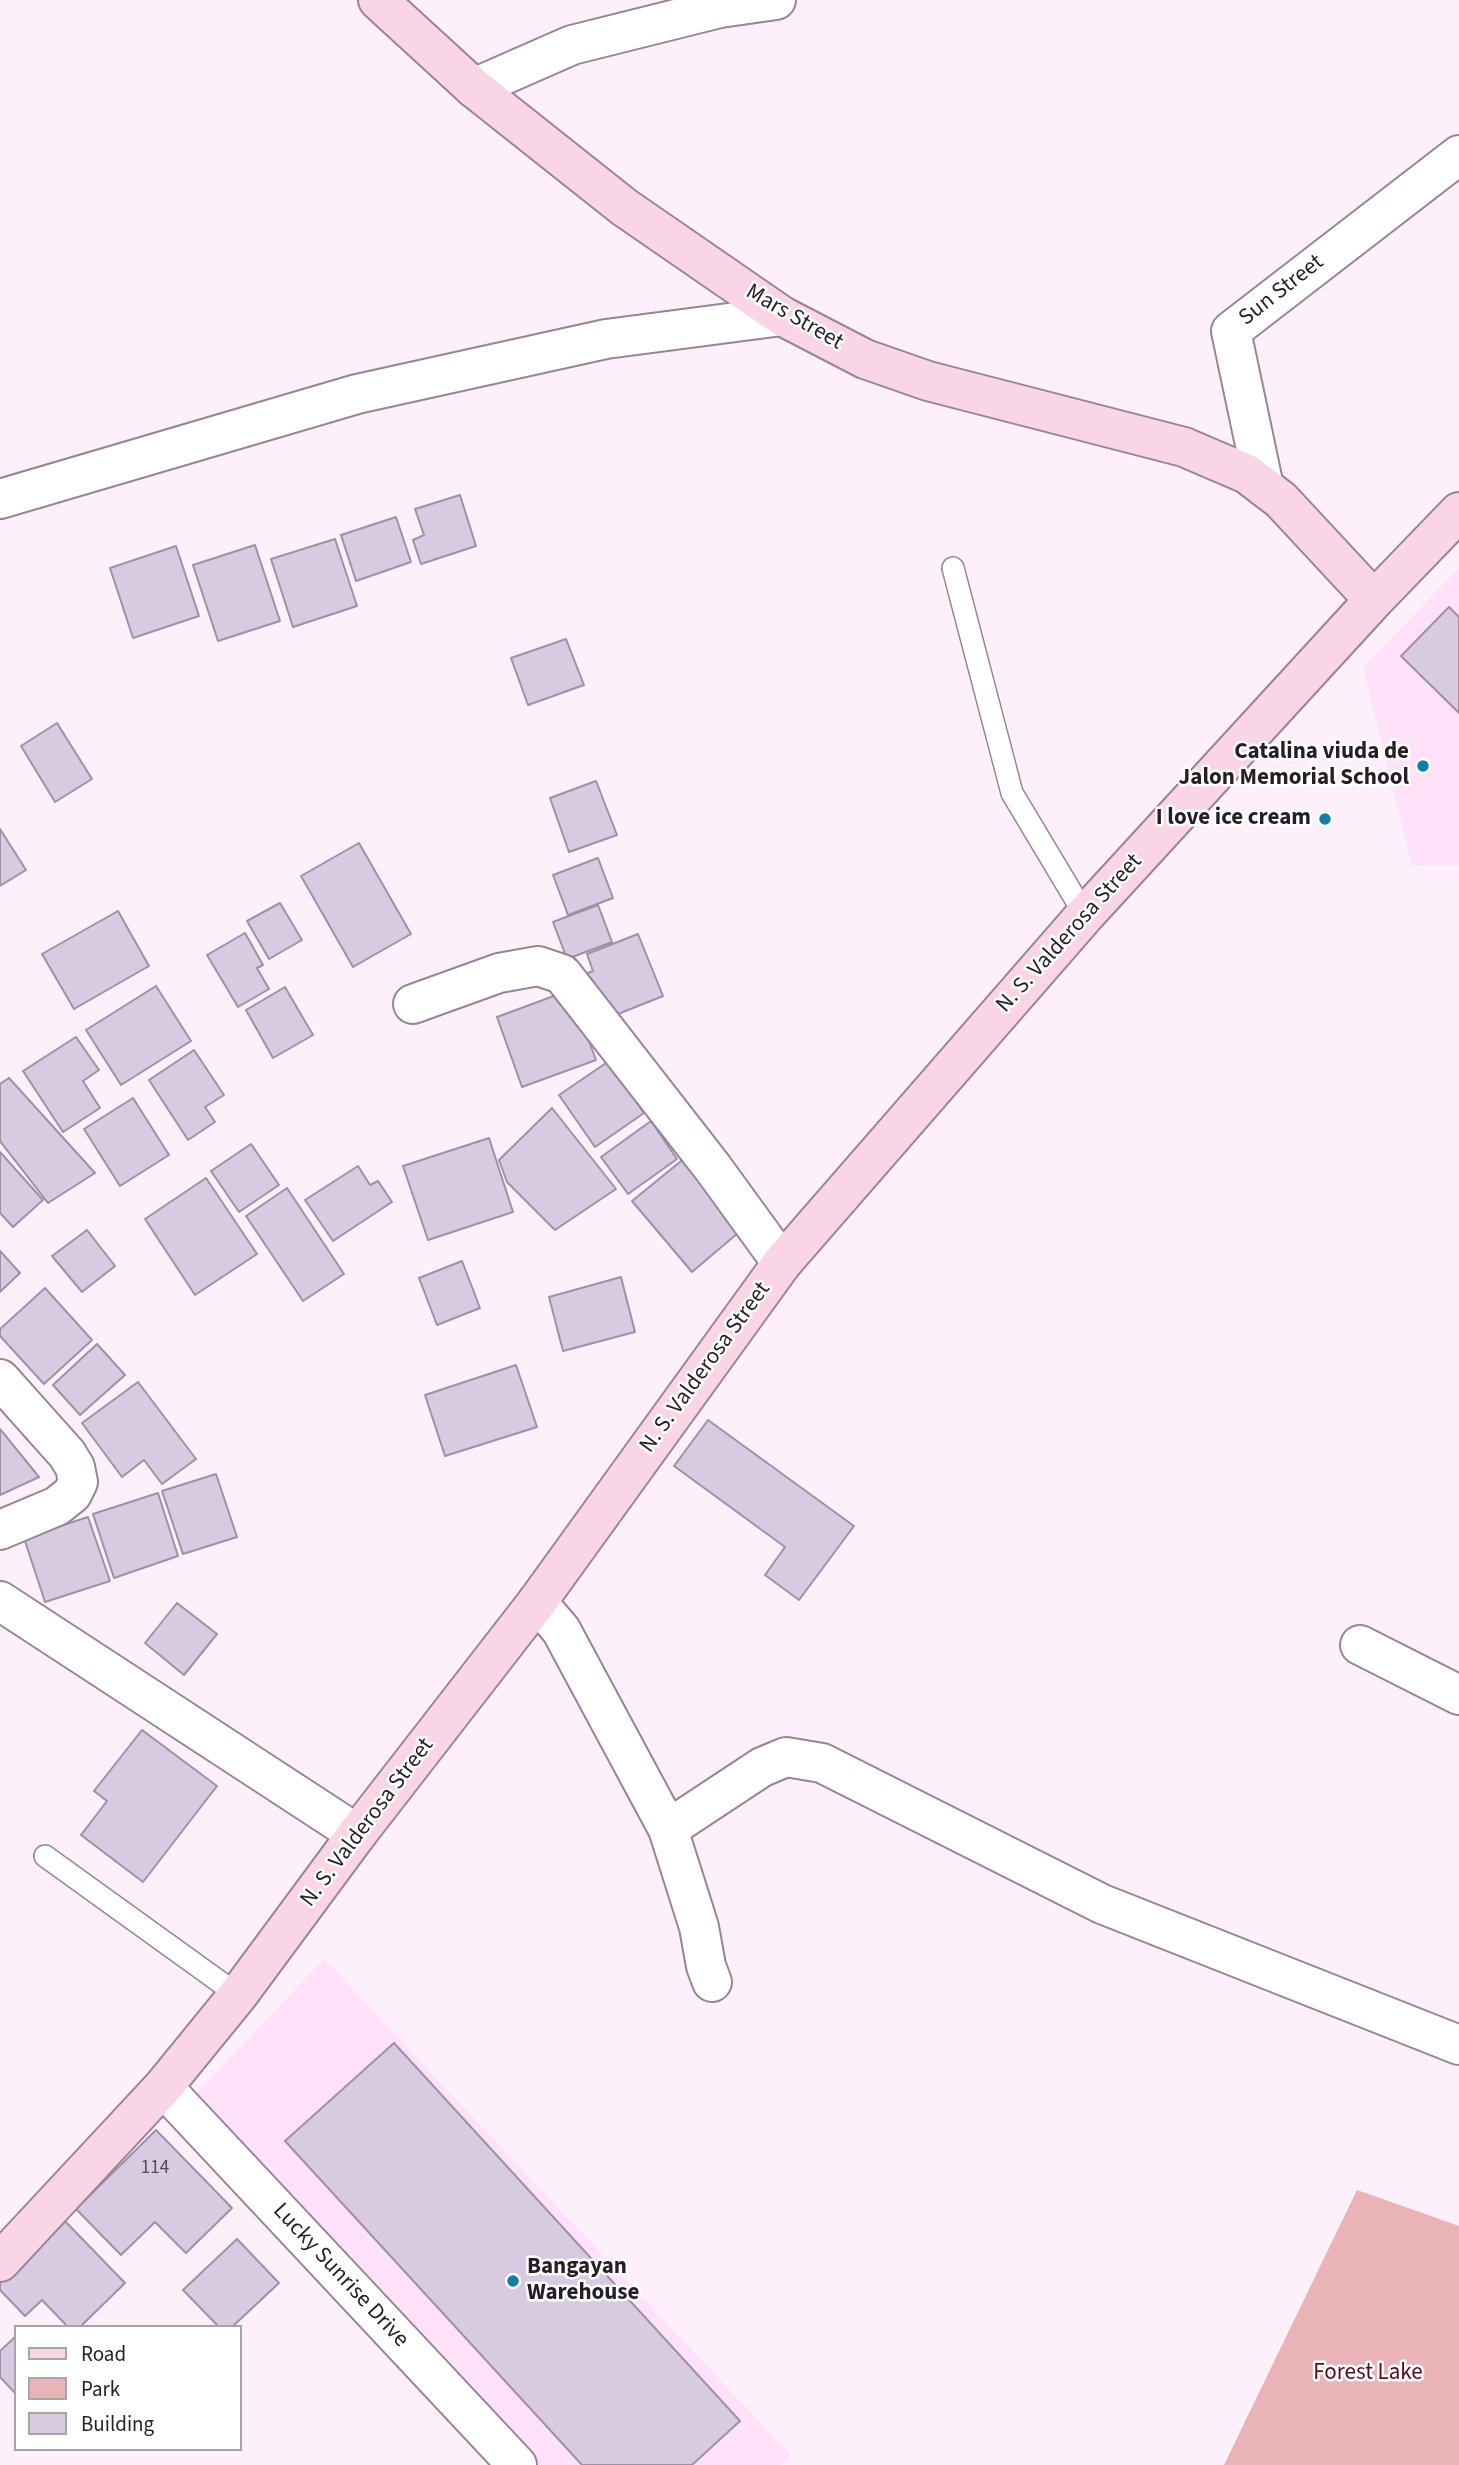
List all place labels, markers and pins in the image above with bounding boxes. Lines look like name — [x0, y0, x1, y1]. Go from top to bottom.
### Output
place label: Catalina viuda de Jalon Memorial School — [1179, 739, 1409, 793]
marker: Catalina viuda de Jalon Memorial School — [1415, 758, 1431, 774]
place label: I love ice cream — [1156, 805, 1311, 833]
marker: I love ice cream — [1317, 811, 1333, 827]
place label: Bangayan Warehouse — [527, 2254, 639, 2308]
marker: Bangayan Warehouse — [505, 2273, 521, 2289]

